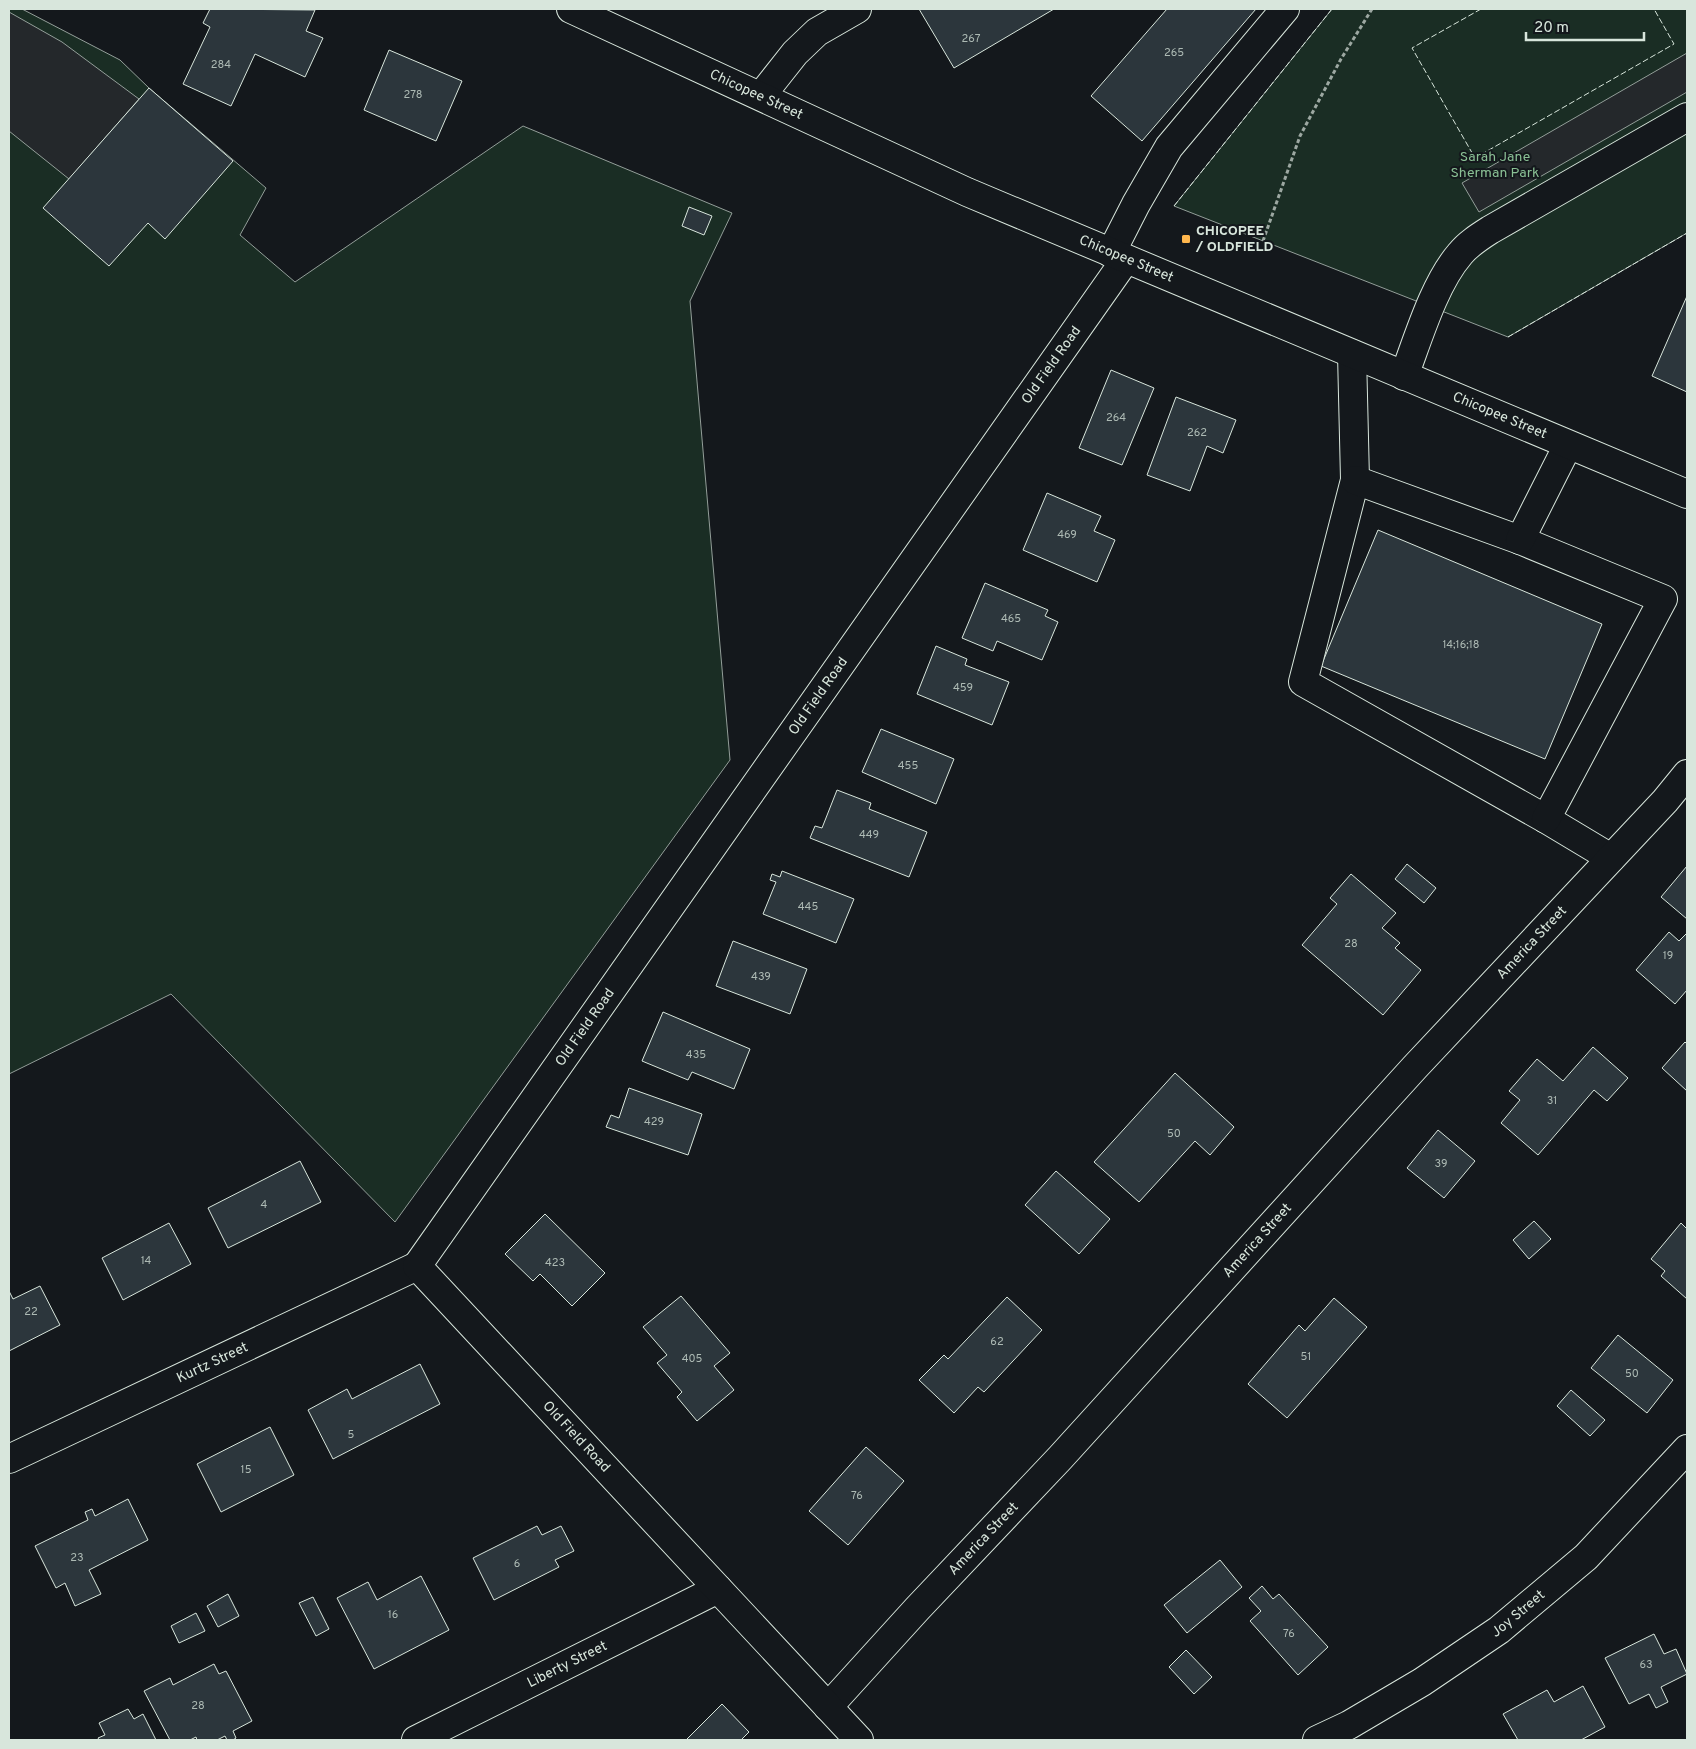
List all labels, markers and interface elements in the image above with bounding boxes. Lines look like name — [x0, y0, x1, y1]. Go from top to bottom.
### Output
scale bar — [1526, 10, 1644, 42]
text: 20 m — [1534, 19, 1569, 38]
house number: 267 — [962, 32, 981, 46]
house number: 265 — [1164, 46, 1184, 60]
house number: 284 — [211, 58, 231, 72]
street label: Chicopee Street — [707, 66, 805, 123]
house number: 278 — [404, 88, 422, 102]
park label: Sarah Jane Sherman Park — [1450, 149, 1540, 182]
place label: CHICOPEE / OLDFIELD — [1195, 223, 1273, 256]
street label: Chicopee Street — [1077, 231, 1176, 286]
marker: CHICOPEE / OLDFIELD — [1180, 233, 1192, 245]
street label: Old Field Road — [1018, 323, 1085, 407]
street label: Chicopee Street — [1450, 388, 1550, 443]
house number: 264 — [1106, 411, 1126, 425]
house number: 262 — [1187, 426, 1207, 440]
house number: 469 — [1057, 528, 1077, 542]
house number: 465 — [1001, 612, 1021, 626]
house number: 14;16;18 — [1442, 638, 1480, 652]
street label: Old Field Road — [785, 654, 851, 738]
house number: 459 — [953, 681, 973, 695]
house number: 455 — [898, 759, 918, 773]
house number: 449 — [859, 828, 879, 842]
house number: 445 — [798, 900, 818, 914]
street label: America Street — [1493, 903, 1570, 983]
house number: 28 — [1344, 937, 1358, 951]
house number: 19 — [1663, 949, 1673, 963]
house number: 439 — [751, 970, 771, 984]
street label: Old Field Road — [552, 985, 618, 1070]
house number: 435 — [686, 1048, 706, 1062]
house number: 31 — [1547, 1094, 1557, 1108]
house number: 429 — [644, 1115, 664, 1129]
house number: 50 — [1167, 1127, 1181, 1141]
house number: 39 — [1435, 1157, 1447, 1171]
house number: 4 — [261, 1198, 268, 1212]
street label: America Street — [1219, 1200, 1295, 1281]
house number: 14 — [141, 1254, 152, 1268]
house number: 423 — [545, 1256, 565, 1270]
house number: 22 — [24, 1305, 38, 1319]
house number: 62 — [990, 1335, 1004, 1349]
street label: Kurtz Street — [174, 1339, 251, 1387]
house number: 51 — [1301, 1350, 1311, 1364]
house number: 405 — [682, 1352, 703, 1366]
house number: 50 — [1625, 1367, 1639, 1381]
street label: Old Field Road — [539, 1398, 613, 1476]
house number: 5 — [348, 1428, 355, 1442]
house number: 15 — [241, 1463, 252, 1477]
house number: 76 — [851, 1489, 863, 1503]
street label: America Street — [945, 1499, 1022, 1579]
house number: 23 — [70, 1551, 84, 1565]
house number: 6 — [514, 1557, 520, 1571]
street label: Joy Street — [1488, 1587, 1548, 1641]
house number: 16 — [388, 1608, 398, 1622]
house number: 76 — [1283, 1627, 1295, 1641]
street label: Liberty Street — [524, 1637, 610, 1692]
house number: 63 — [1639, 1658, 1653, 1672]
house number: 28 — [191, 1699, 205, 1713]

